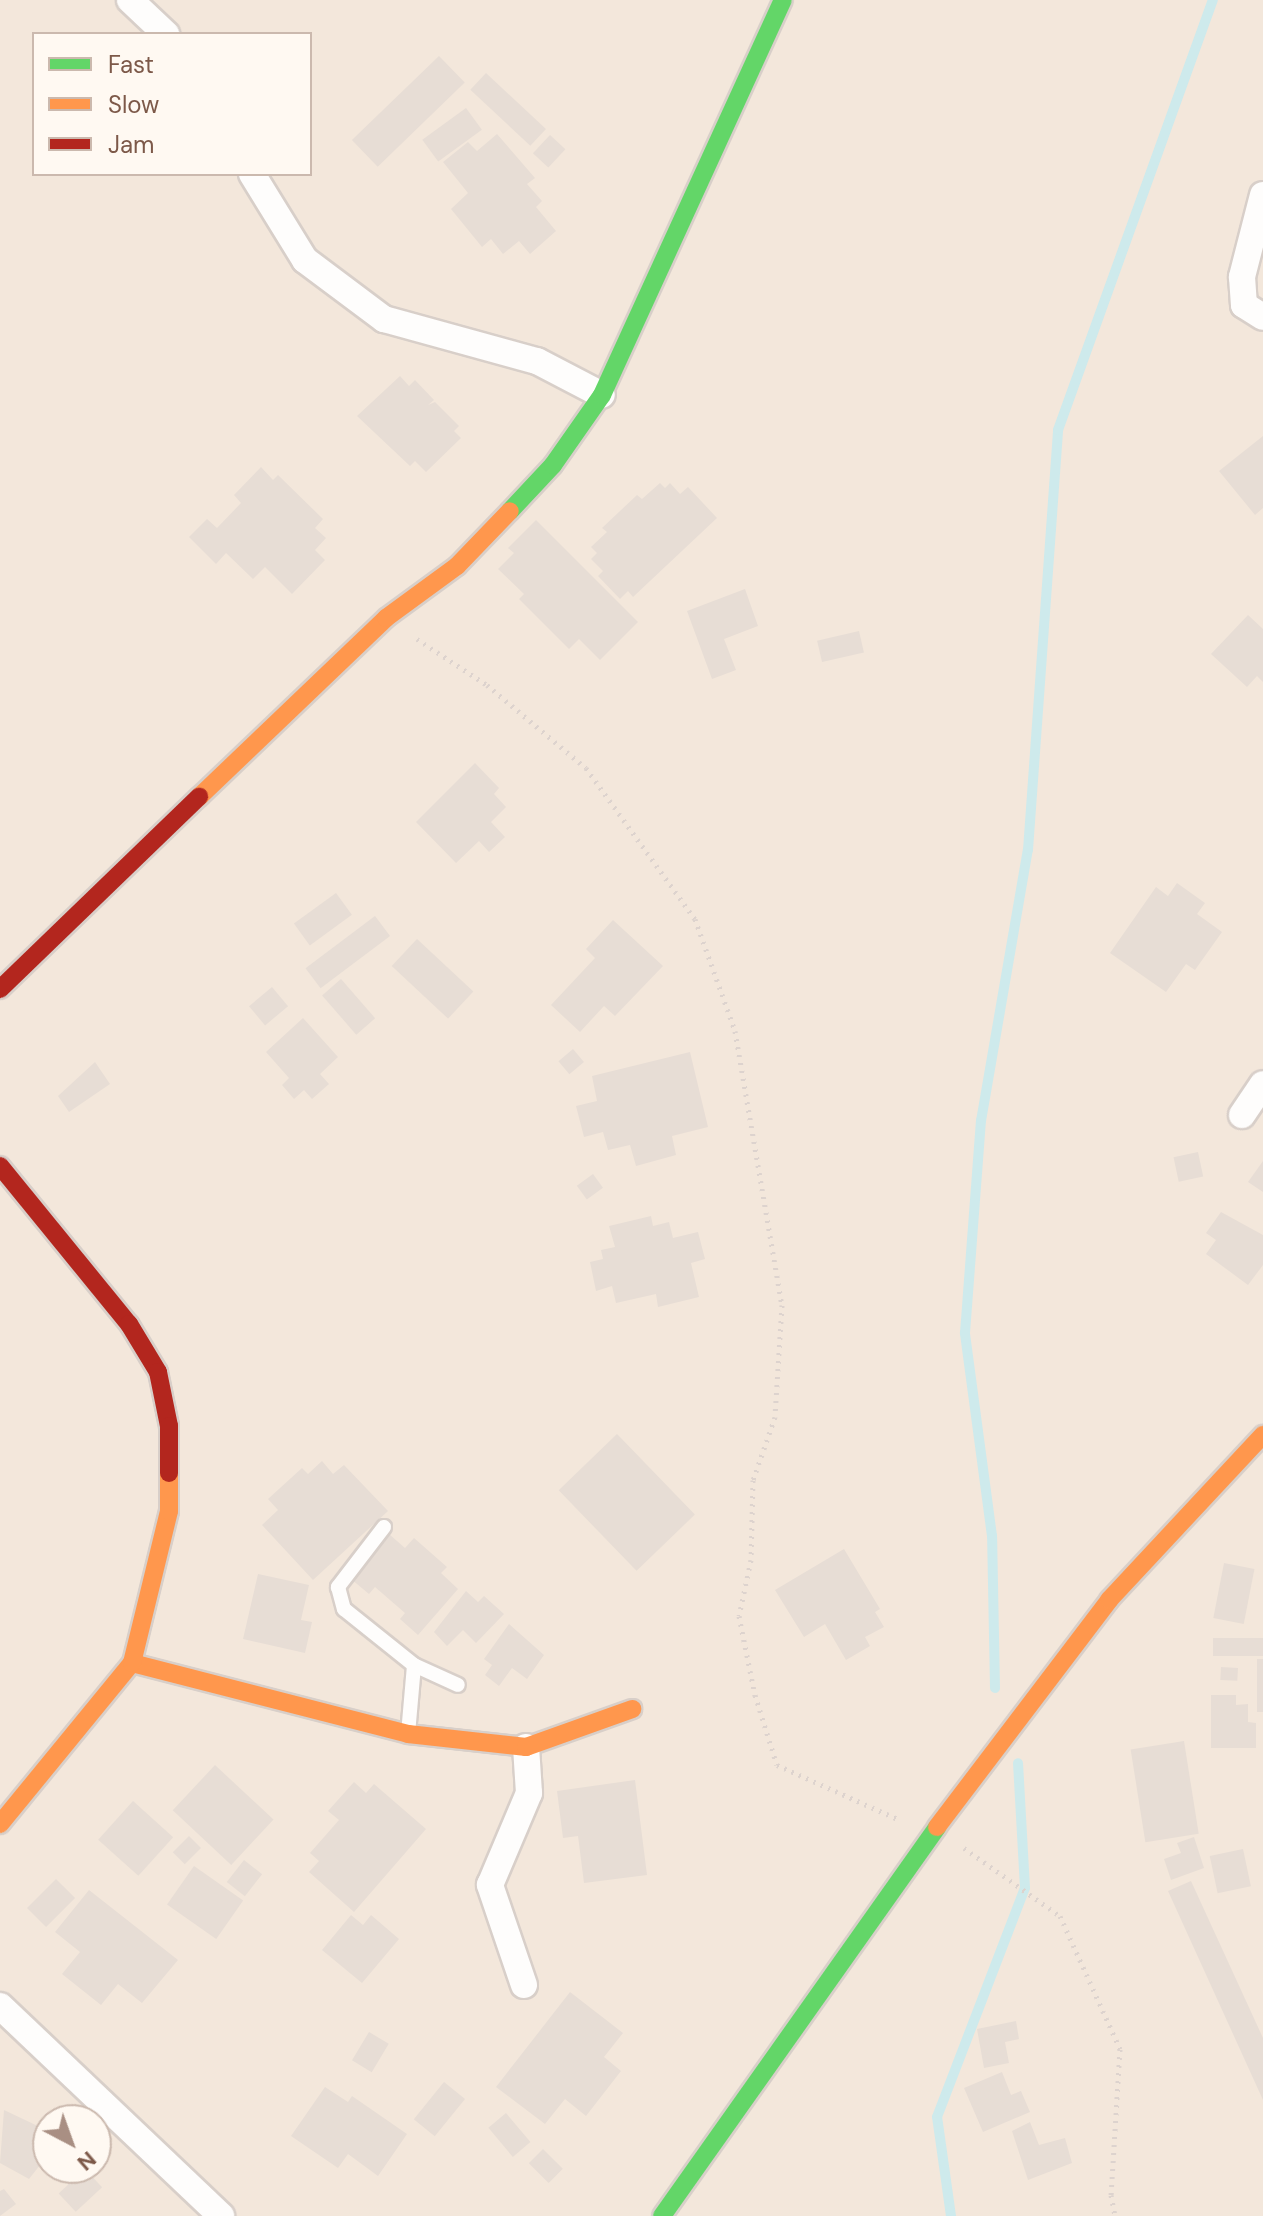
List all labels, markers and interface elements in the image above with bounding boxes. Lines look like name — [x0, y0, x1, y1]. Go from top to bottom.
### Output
legend — [32, 32, 312, 176]
text: Fast — [108, 49, 154, 80]
text: Slow — [108, 89, 159, 120]
text: Jam — [108, 129, 154, 160]
north arrow — [32, 2104, 112, 2184]
text: N — [71, 2145, 102, 2177]

